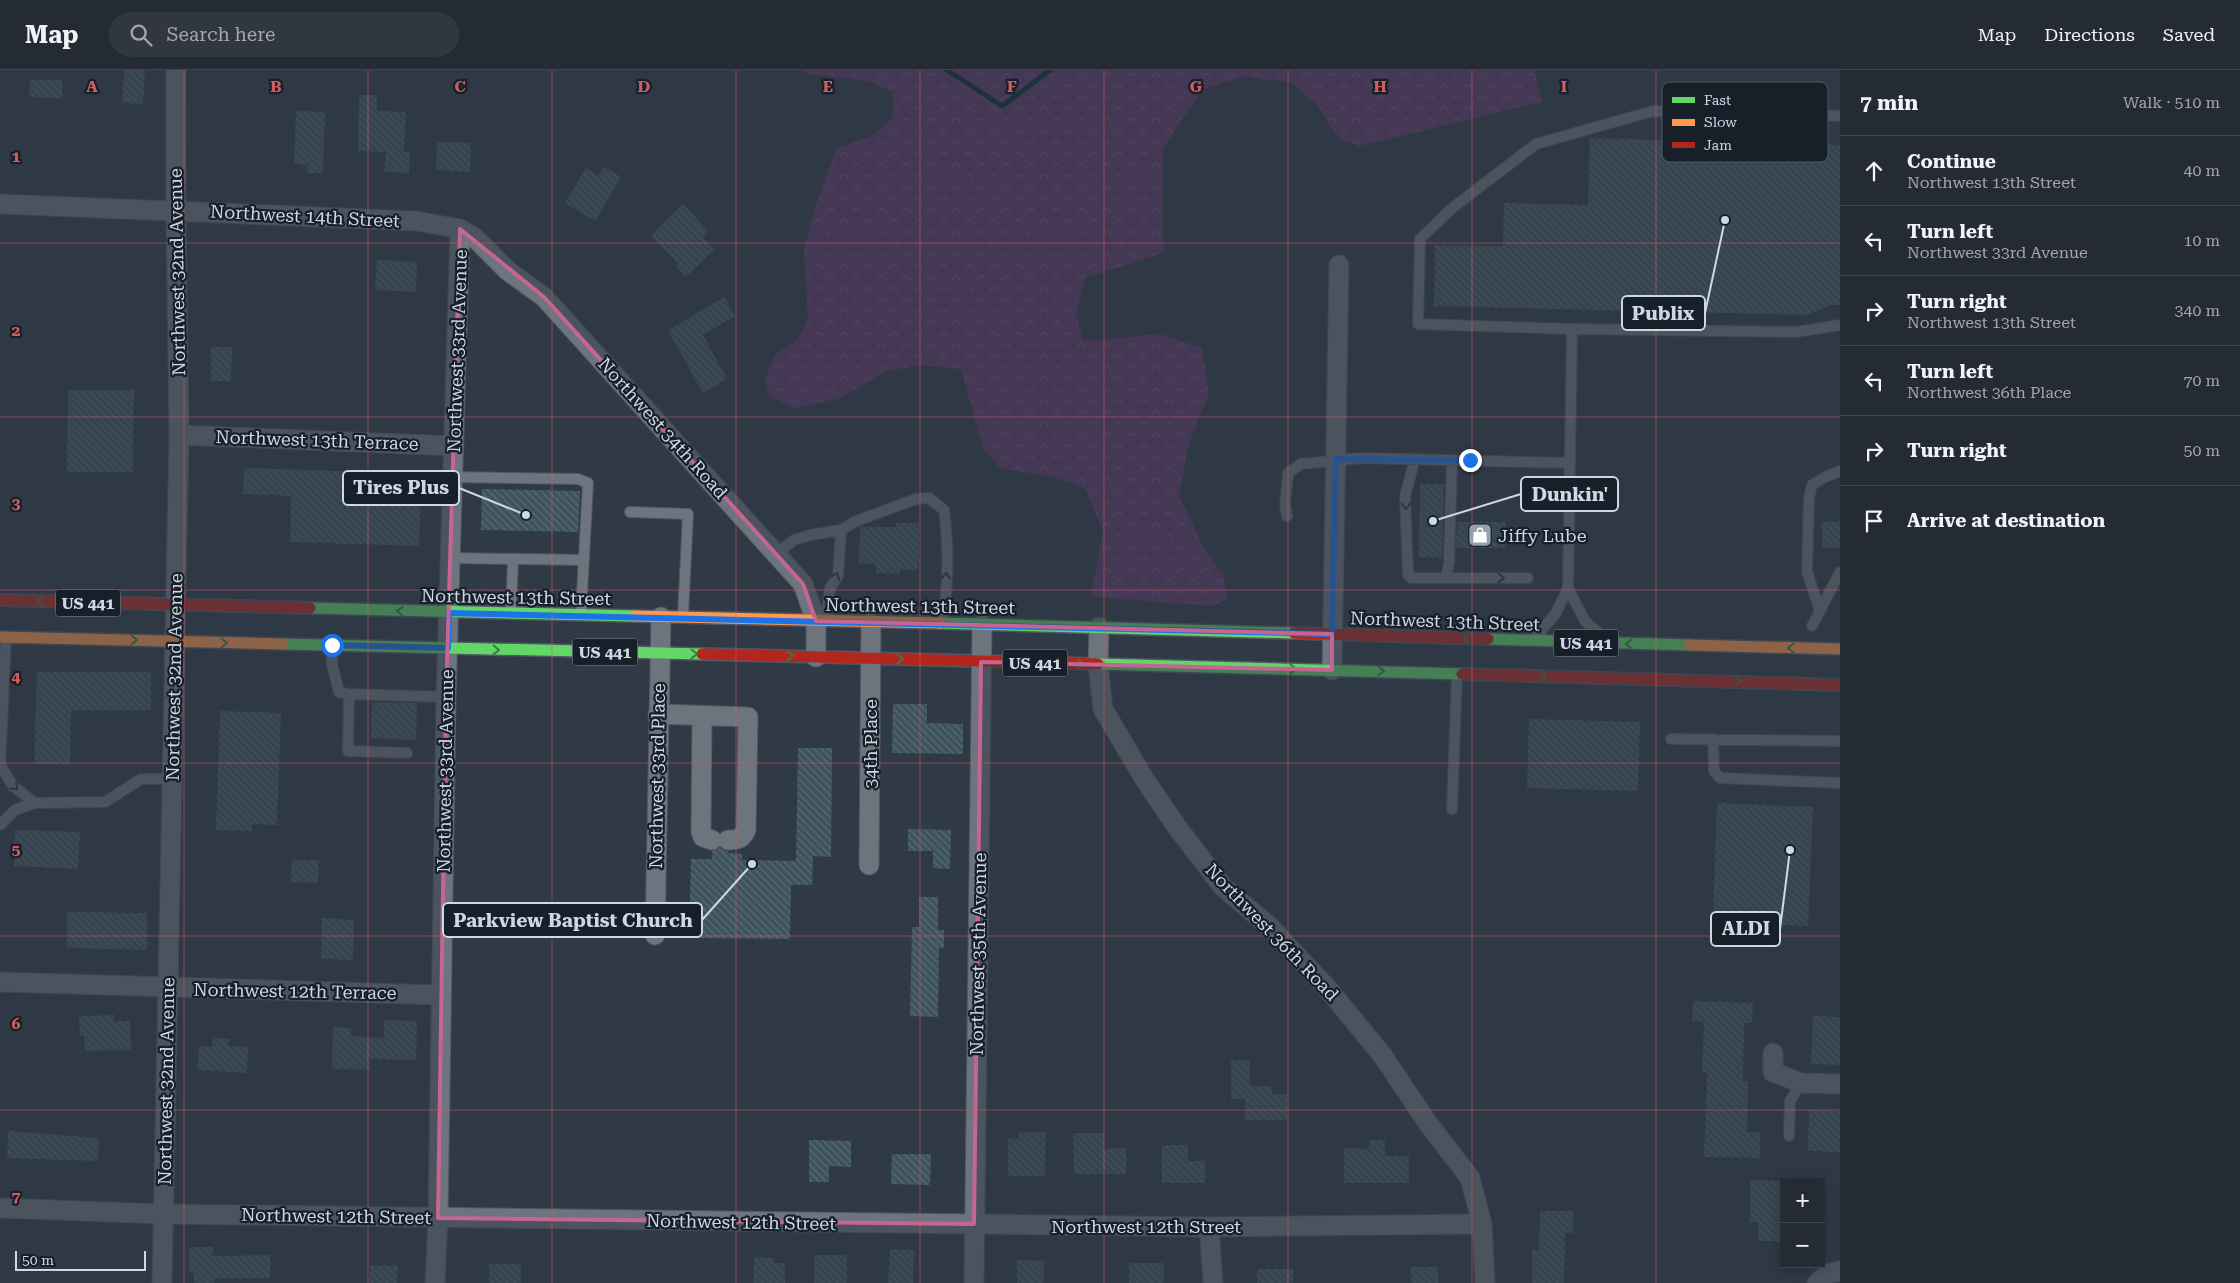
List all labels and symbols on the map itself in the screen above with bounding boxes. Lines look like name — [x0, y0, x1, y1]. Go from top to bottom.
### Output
text: A — [86, 77, 98, 96]
text: B — [270, 77, 282, 96]
text: C — [454, 77, 466, 96]
text: D — [638, 77, 651, 96]
text: E — [823, 77, 833, 96]
text: F — [1007, 77, 1017, 96]
text: G — [1190, 77, 1203, 96]
text: H — [1373, 77, 1387, 96]
text: I — [1561, 77, 1567, 96]
legend — [1662, 82, 1828, 162]
text: Fast — [1704, 92, 1731, 108]
text: Slow — [1704, 114, 1737, 130]
text: Jam — [1704, 137, 1732, 153]
text: 1 — [12, 147, 21, 166]
street label: Northwest 32nd Avenue — [165, 168, 189, 376]
street label: Northwest 14th Street — [210, 201, 401, 231]
street label: Northwest 33rd Avenue — [443, 249, 471, 453]
callout: Publix — [1622, 296, 1705, 330]
text: Publix — [1632, 302, 1695, 325]
text: 2 — [12, 321, 21, 340]
street label: Northwest 34th Road — [594, 353, 732, 503]
street label: Northwest 13th Terrace — [215, 426, 419, 454]
route end — [1459, 449, 1482, 472]
callout: Tires Plus — [343, 471, 459, 505]
text: Tires Plus — [353, 476, 449, 499]
callout: Dunkin' — [1521, 477, 1618, 511]
text: Dunkin' — [1532, 483, 1608, 506]
text: 3 — [12, 494, 21, 513]
one-way arrow — [1400, 503, 1411, 511]
shop icon: Jiffy Lube — [1467, 522, 1493, 548]
place label: Jiffy Lube — [1498, 525, 1587, 546]
one-way arrow — [941, 571, 952, 579]
one-way arrow — [830, 572, 840, 581]
street label: Northwest 32nd Avenue — [162, 573, 186, 781]
one-way arrow — [1498, 573, 1505, 583]
street label: Northwest 13th Street — [421, 585, 611, 609]
road number: US 441 — [56, 590, 120, 616]
street label: Northwest 13th Street — [825, 594, 1015, 618]
one-way arrow — [36, 596, 44, 607]
one-way arrow — [396, 606, 404, 617]
street label: Northwest 13th Street — [1350, 607, 1541, 635]
road number: US 441 — [1554, 630, 1618, 656]
route start — [321, 634, 344, 657]
one-way arrow — [1462, 634, 1470, 644]
one-way arrow — [130, 635, 138, 646]
one-way arrow — [220, 637, 228, 648]
road number: US 441 — [572, 638, 638, 666]
one-way arrow — [1625, 639, 1632, 649]
one-way arrow — [1787, 642, 1795, 653]
one-way arrow — [492, 644, 500, 655]
one-way arrow — [690, 649, 698, 660]
road number: US 441 — [1002, 650, 1068, 676]
one-way arrow — [786, 651, 794, 662]
one-way arrow — [896, 654, 904, 665]
one-way arrow — [1076, 659, 1084, 669]
one-way arrow — [1290, 664, 1298, 674]
one-way arrow — [1377, 666, 1385, 676]
text: 4 — [12, 667, 21, 686]
street label: Northwest 33rd Avenue — [433, 669, 457, 873]
one-way arrow — [1539, 670, 1547, 681]
one-way arrow — [1735, 676, 1743, 687]
street label: Northwest 33rd Place — [645, 683, 669, 869]
street label: 34th Place — [860, 699, 881, 789]
one-way arrow — [9, 781, 18, 790]
text: 5 — [12, 840, 21, 859]
street label: Northwest 35th Avenue — [966, 852, 990, 1056]
street label: Northwest 36th Road — [1201, 859, 1343, 1005]
callout: Parkview Baptist Church — [443, 903, 702, 937]
text: Parkview Baptist Church — [453, 909, 693, 932]
callout: ALDI — [1711, 912, 1780, 946]
text: ALDI — [1722, 917, 1770, 940]
street label: Northwest 32nd Avenue — [154, 977, 178, 1185]
street label: Northwest 12th Terrace — [193, 979, 397, 1003]
text: 6 — [12, 1014, 21, 1033]
text: 7 — [12, 1187, 21, 1206]
street label: Northwest 12th Street — [241, 1204, 431, 1228]
street label: Northwest 12th Street — [646, 1210, 836, 1234]
street label: Northwest 12th Street — [1051, 1216, 1241, 1237]
scale bar — [15, 1248, 146, 1271]

